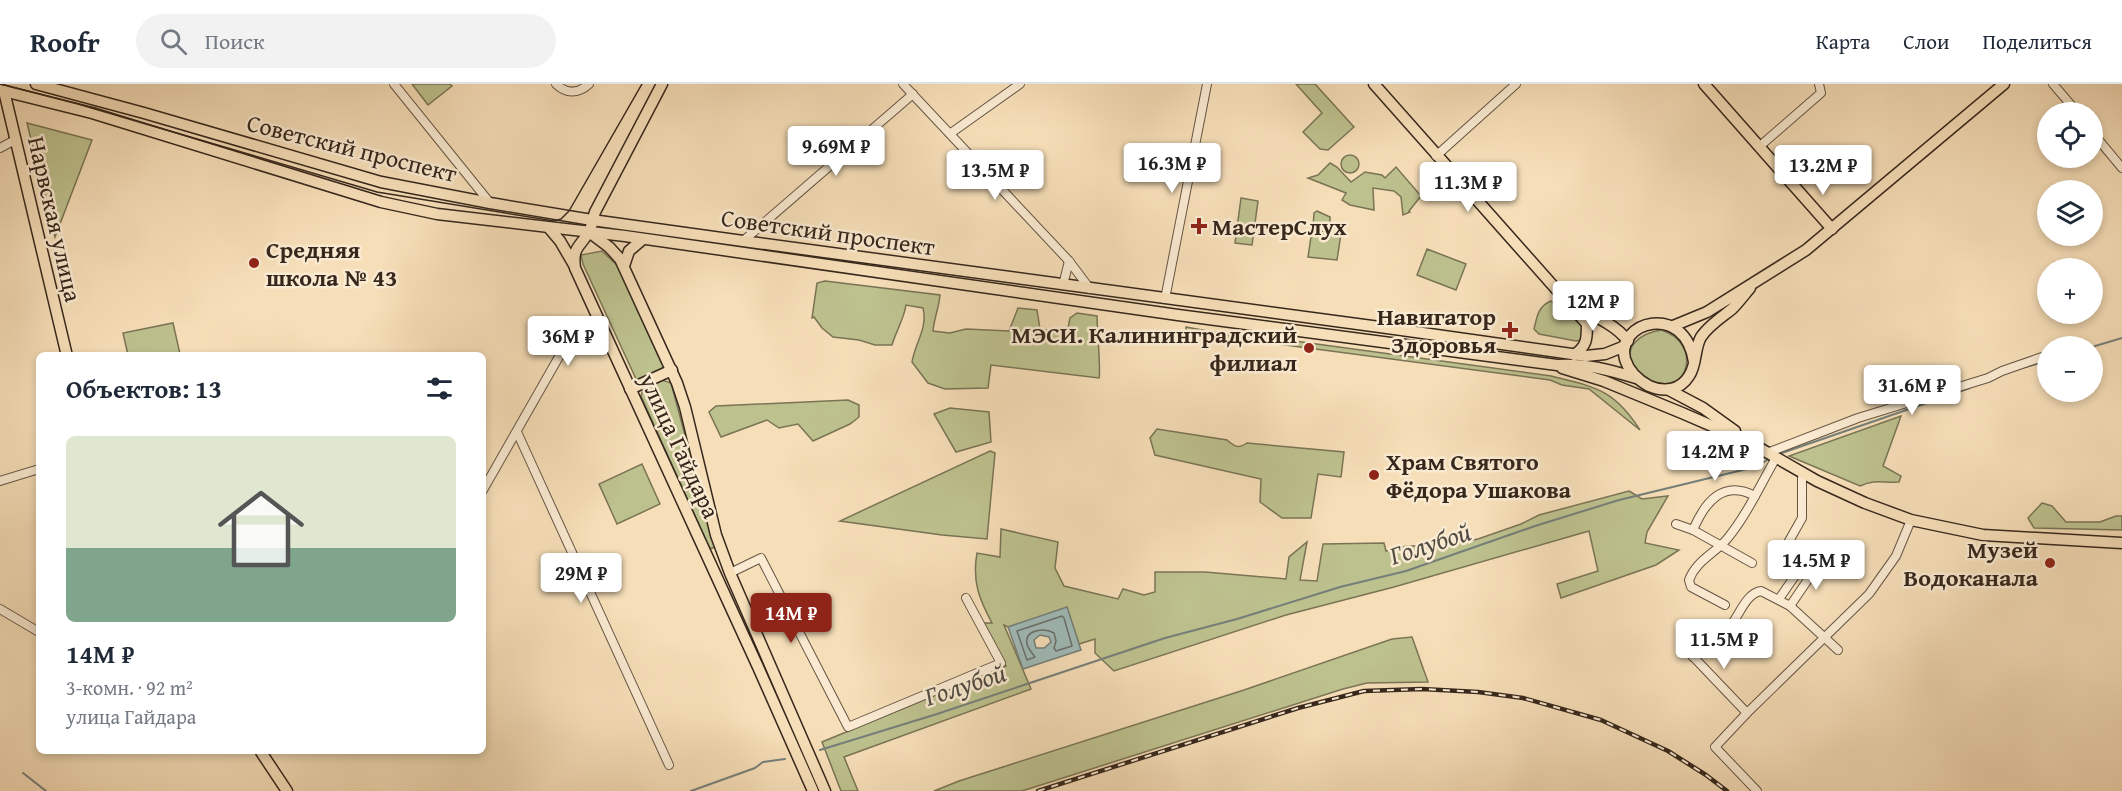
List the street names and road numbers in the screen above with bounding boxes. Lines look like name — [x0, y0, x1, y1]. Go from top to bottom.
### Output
street label: Советский проспект — [243, 105, 461, 191]
street label: Нарвская улица — [19, 133, 91, 306]
street label: Советский проспект — [719, 200, 937, 264]
street label: улица Гайдара — [631, 367, 729, 525]

